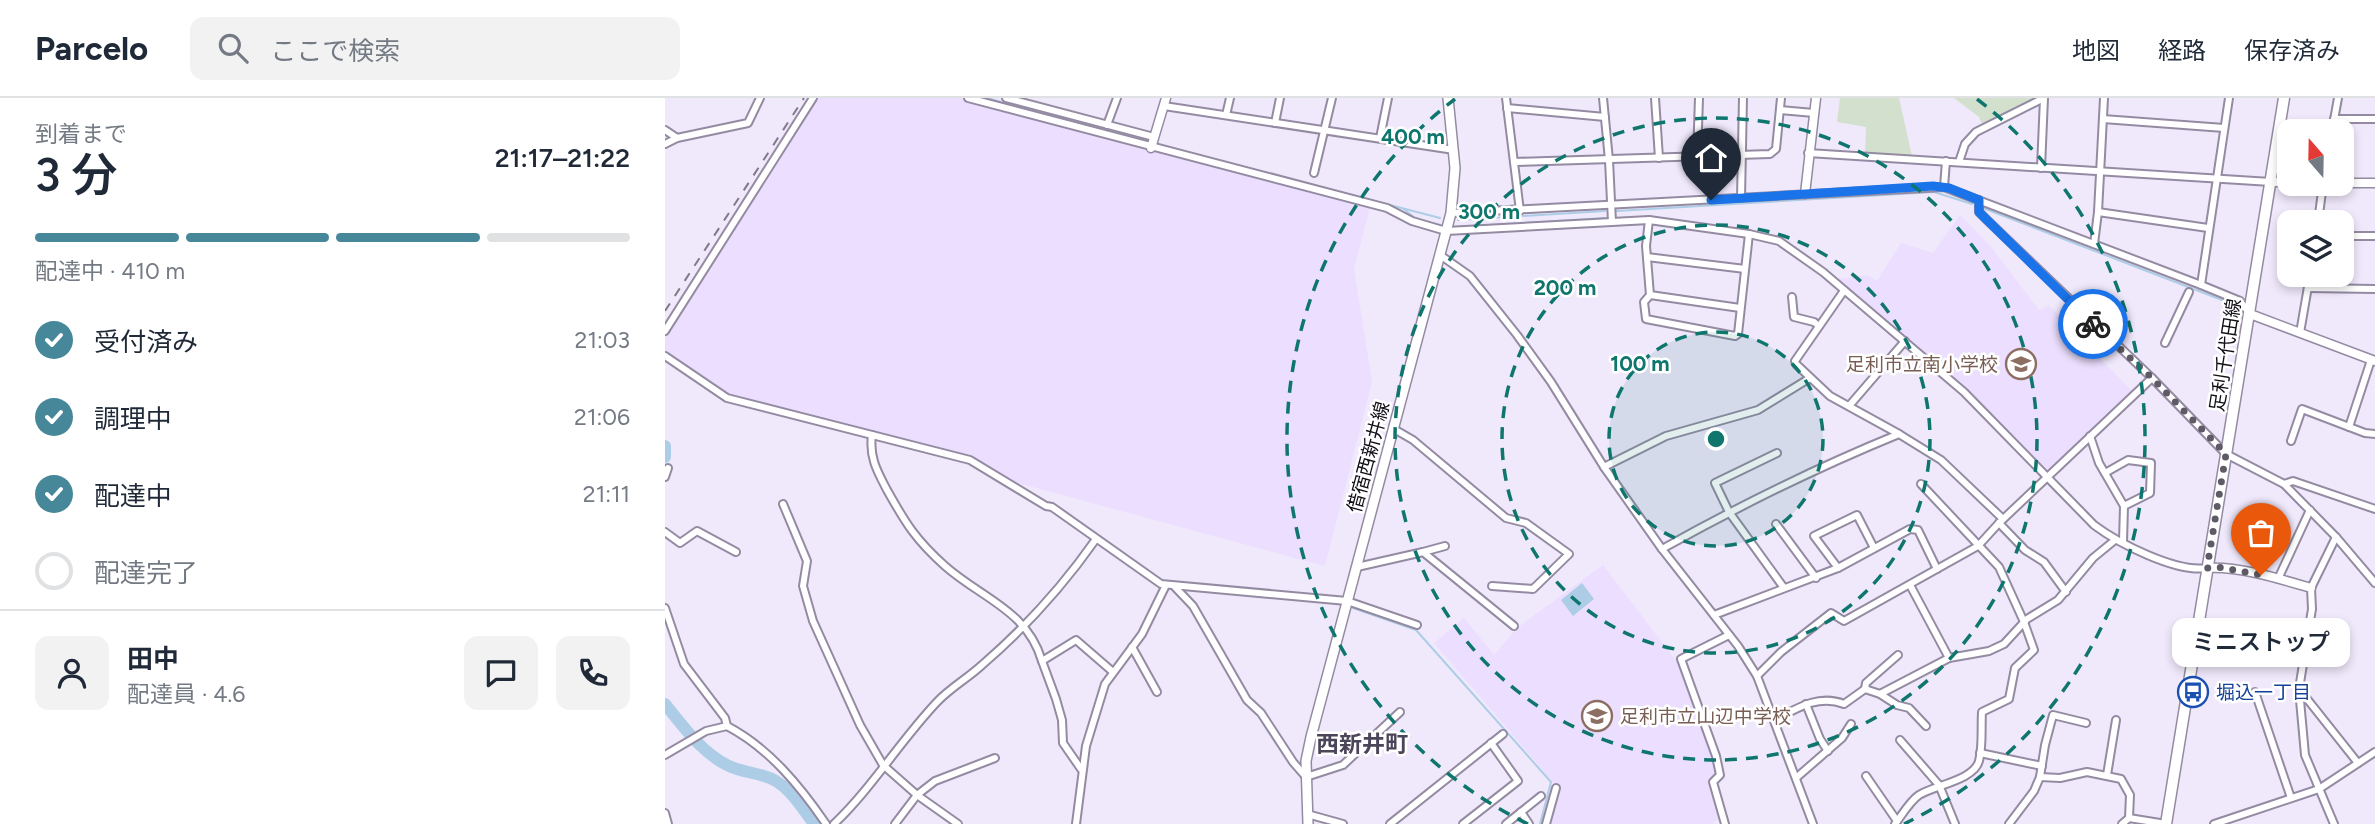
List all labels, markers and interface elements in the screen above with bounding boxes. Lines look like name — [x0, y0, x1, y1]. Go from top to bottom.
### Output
search box — [190, 17, 680, 80]
text: Parcelo — [35, 29, 148, 68]
icon: search — [214, 29, 252, 67]
text: ここで検索 — [270, 35, 400, 67]
text: 地図 — [2072, 36, 2120, 65]
text: 経路 — [2158, 36, 2206, 65]
text: 保存済み — [2244, 36, 2340, 65]
north arrow — [2277, 119, 2354, 196]
map controls — [2277, 119, 2354, 287]
text: 到着まで — [35, 120, 127, 148]
text: 400 m — [1381, 124, 1445, 149]
pin — [1681, 128, 1741, 200]
icon: home — [1692, 139, 1730, 177]
text: 21:17–21:22 — [495, 142, 630, 174]
text: 3 分 — [35, 147, 117, 203]
text: 300 m — [1458, 199, 1520, 224]
button: layers — [2277, 210, 2354, 287]
text: 配達中 · 410 m — [35, 257, 185, 285]
text: 200 m — [1534, 275, 1596, 300]
courier — [2058, 289, 2128, 359]
street label: 足利千代田線 — [2205, 297, 2246, 413]
icon: bike — [2074, 305, 2112, 343]
icon: check — [35, 321, 73, 359]
text: 受付済み — [94, 326, 198, 358]
text: 21:03 — [575, 326, 630, 354]
school or university icon: 足利市立南小学校 — [2004, 347, 2038, 381]
text: 100 m — [1610, 351, 1670, 376]
place label: 足利市立南小学校 — [1846, 353, 1998, 376]
icon: check — [35, 398, 73, 436]
street label: 借宿西新井線 — [1343, 399, 1394, 515]
text: 調理中 — [94, 403, 172, 435]
text: 21:06 — [574, 403, 630, 431]
centre of rings — [1704, 427, 1728, 451]
icon: check — [35, 475, 73, 513]
text: 配達中 — [94, 480, 172, 512]
text: 21:11 — [583, 480, 630, 508]
pin — [2231, 503, 2291, 575]
icon: bag — [2242, 514, 2280, 552]
text: 配達完了 — [94, 557, 198, 589]
callout: ミニストップ — [2172, 617, 2350, 666]
text: ミニストップ — [2192, 628, 2330, 656]
button: person — [35, 636, 109, 710]
button: chat — [464, 636, 538, 710]
button: phone — [556, 636, 630, 710]
text: 田中 — [127, 643, 179, 675]
bus stop icon: 堀込一丁目 — [2176, 675, 2210, 709]
text: 配達員 · 4.6 — [127, 680, 245, 708]
place label: 堀込一丁目 — [2216, 681, 2311, 704]
school or university icon: 足利市立山辺中学校 — [1580, 699, 1614, 733]
place label: 足利市立山辺中学校 — [1620, 705, 1791, 728]
district label: 西新井町 — [1316, 730, 1408, 758]

